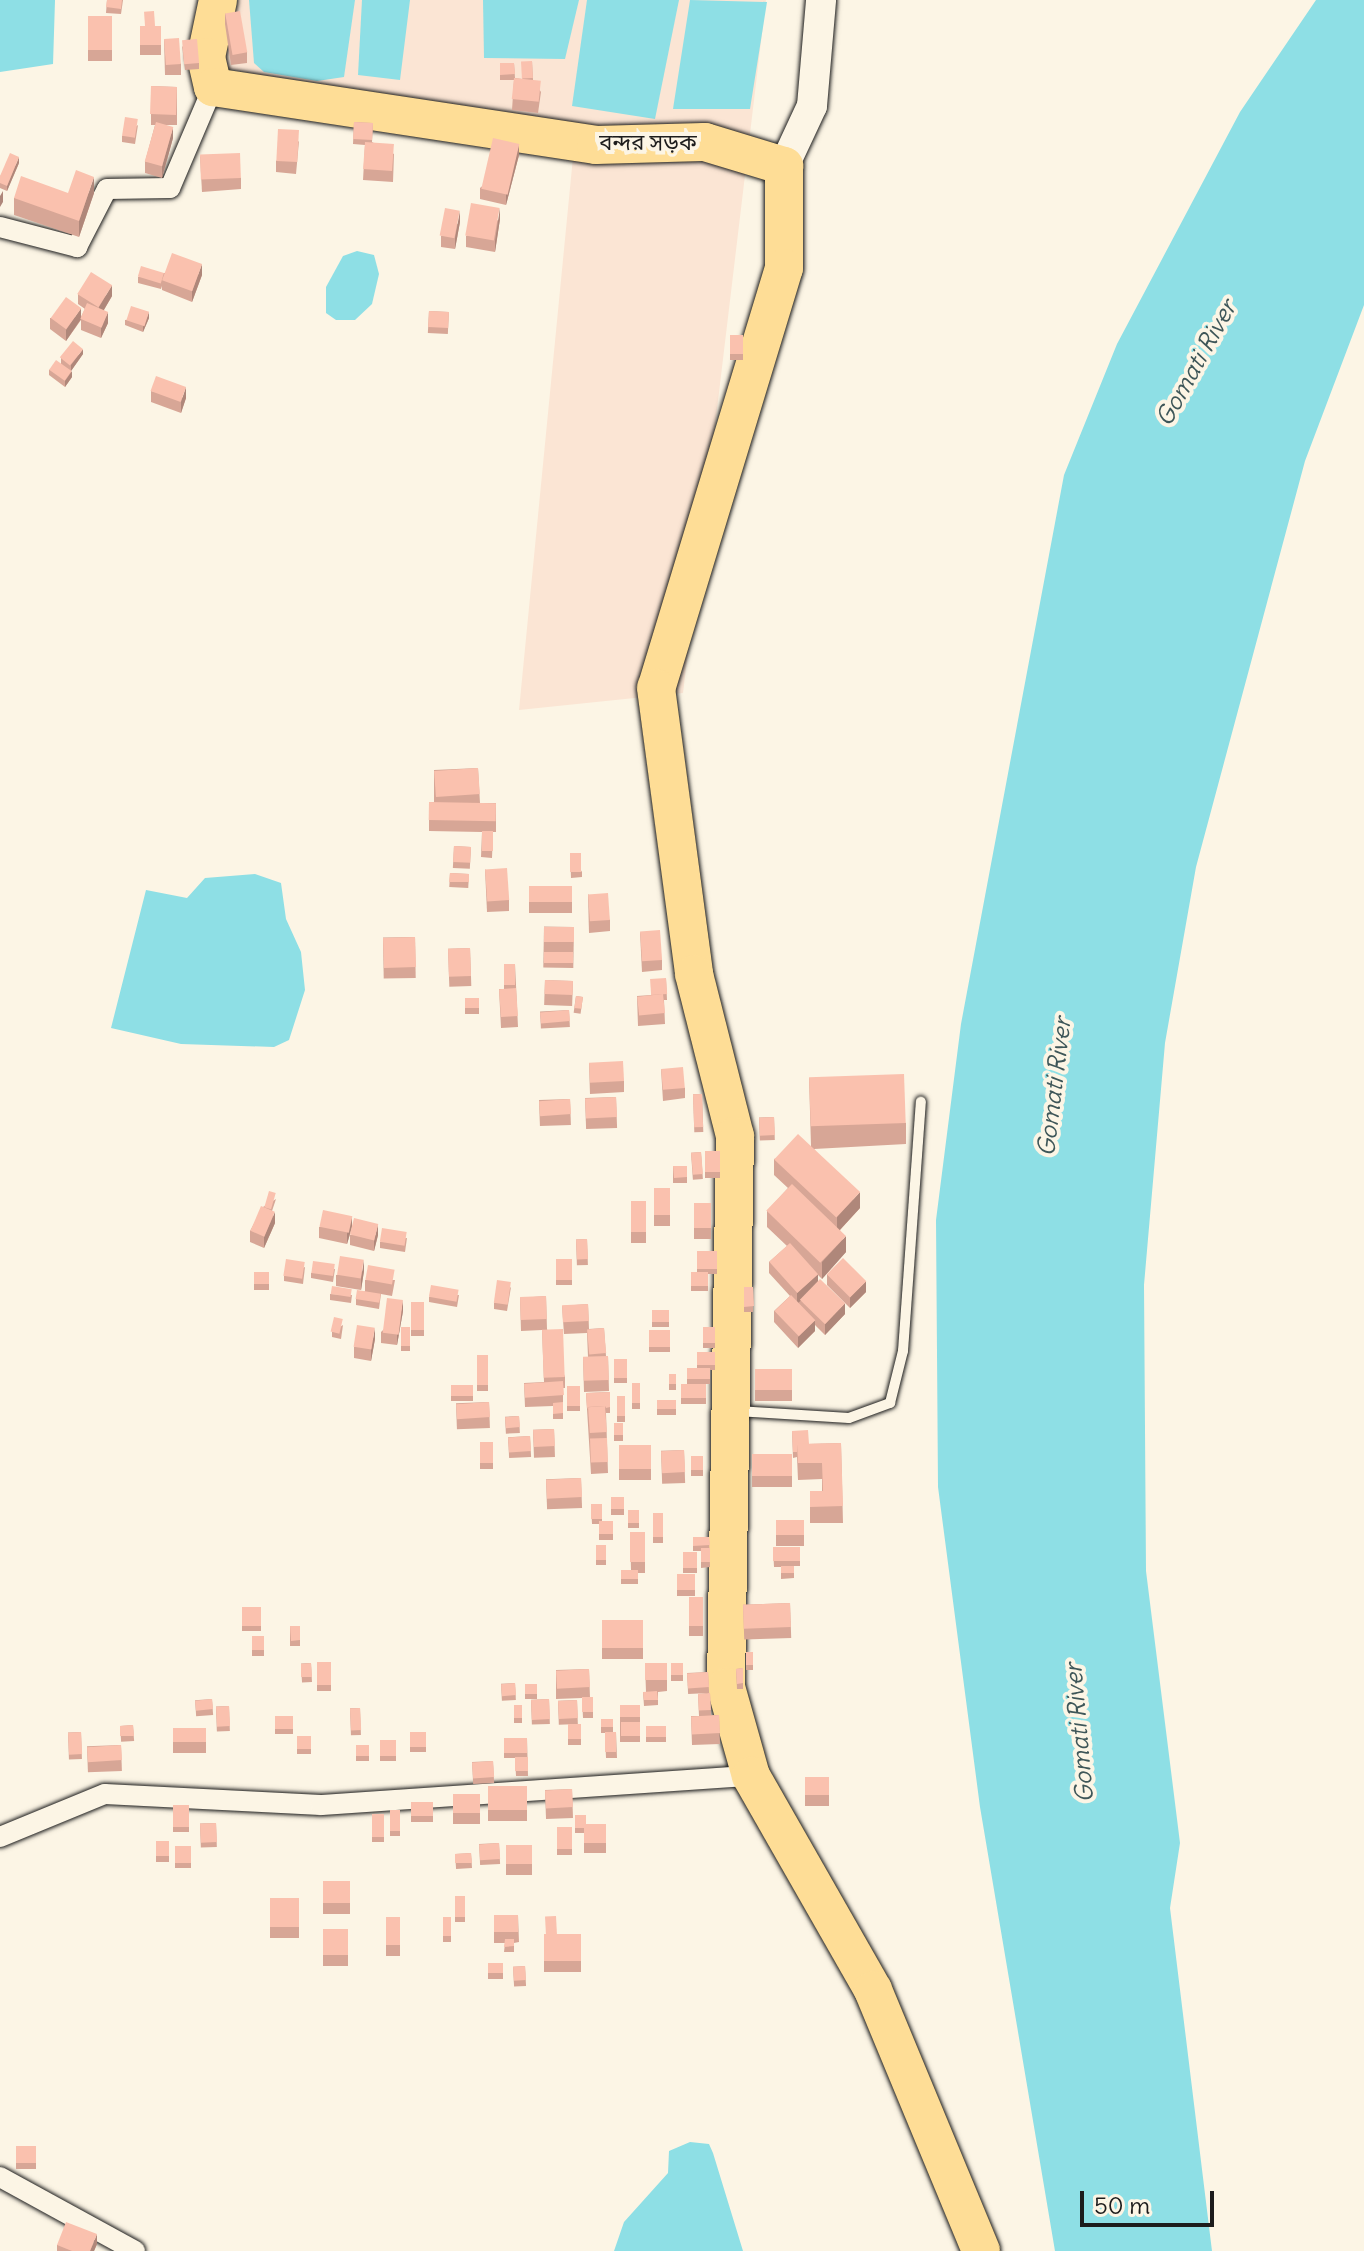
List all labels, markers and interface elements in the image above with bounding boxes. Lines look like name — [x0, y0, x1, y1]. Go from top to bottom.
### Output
street label: বন্দর সড়ক — [599, 130, 697, 156]
water label: Gomati River — [1150, 295, 1242, 431]
water label: Gomati River — [1031, 1016, 1077, 1158]
water label: Gomati River — [1059, 1662, 1099, 1804]
scale bar — [1084, 2175, 1218, 2225]
text: 50 m — [1094, 2190, 1150, 2220]

